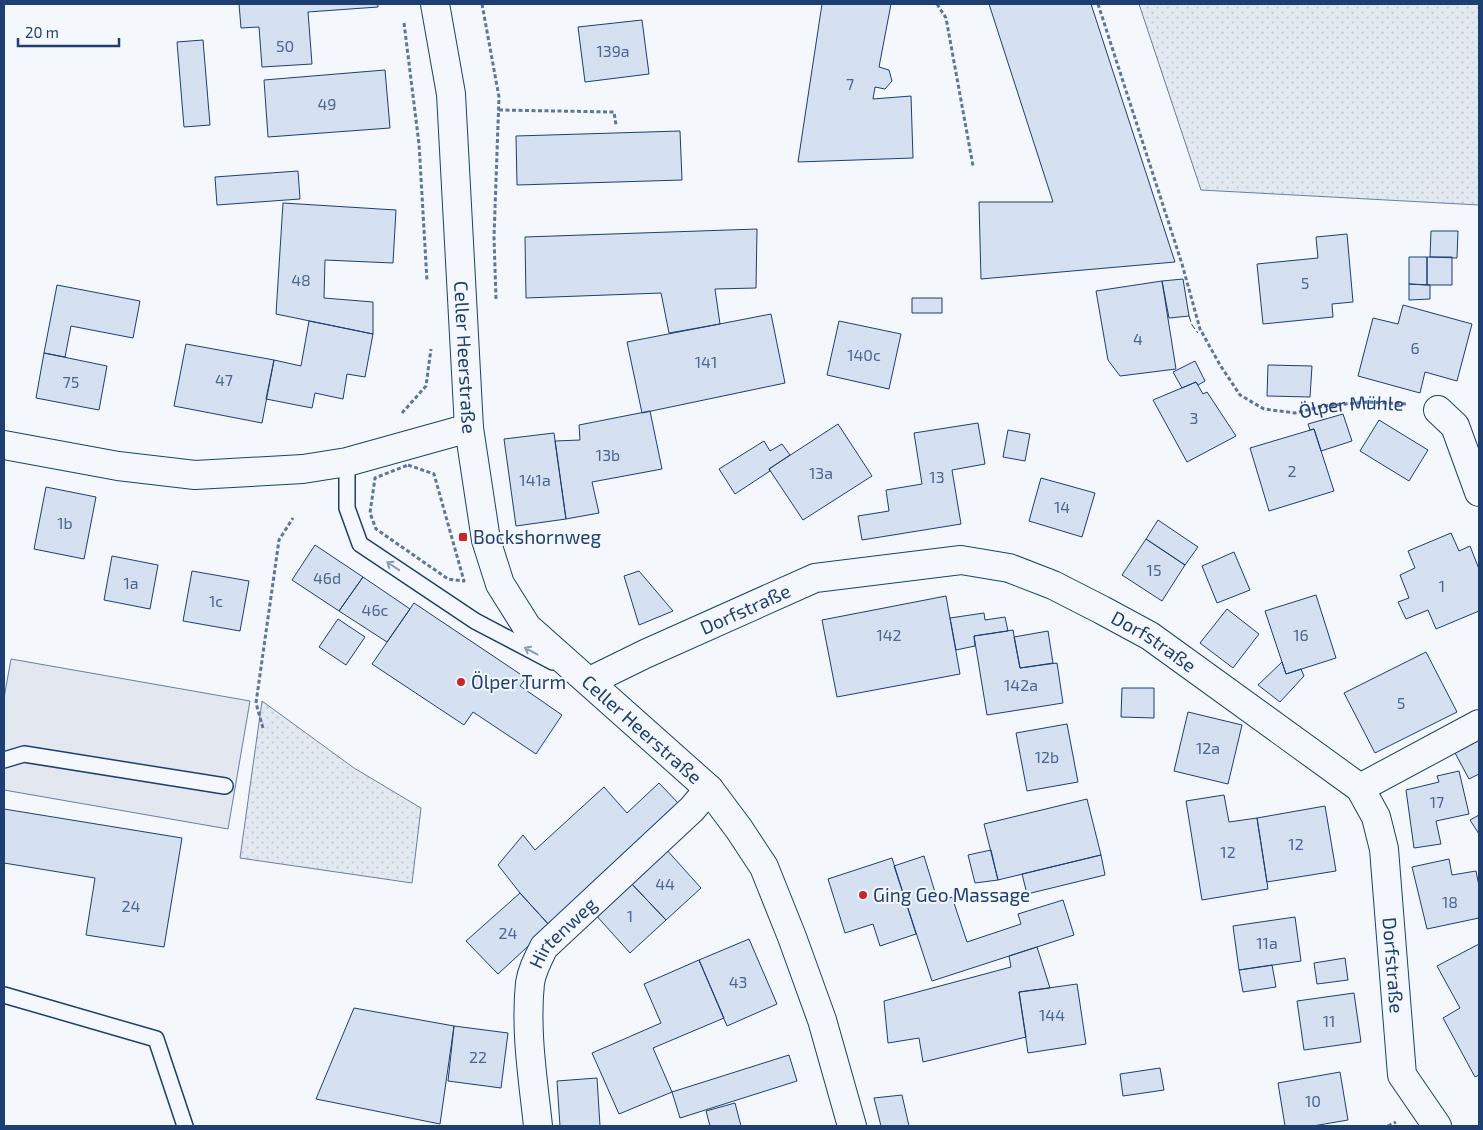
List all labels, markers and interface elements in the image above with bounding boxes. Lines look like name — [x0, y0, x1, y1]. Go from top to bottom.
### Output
scale bar — [18, 15, 119, 47]
text: 20 m — [25, 23, 59, 41]
house number: 50 — [276, 36, 294, 55]
house number: 139a — [596, 41, 630, 60]
house number: 7 — [846, 74, 854, 93]
house number: 49 — [318, 94, 337, 113]
house number: 48 — [291, 270, 311, 289]
house number: 5 — [1301, 273, 1309, 292]
street label: Celler Heerstraße — [450, 280, 482, 435]
house number: 4 — [1133, 329, 1143, 348]
house number: 6 — [1410, 338, 1420, 357]
house number: 140c — [847, 345, 881, 364]
house number: 141 — [695, 352, 717, 371]
house number: 47 — [215, 370, 233, 389]
house number: 75 — [63, 372, 79, 391]
street label: Ölper Mühle — [1296, 390, 1404, 423]
house number: 3 — [1190, 408, 1198, 427]
house number: 13b — [596, 445, 620, 464]
house number: 2 — [1288, 461, 1297, 480]
house number: 13a — [809, 463, 833, 482]
house number: 13 — [929, 467, 945, 486]
house number: 141a — [519, 470, 551, 489]
house number: 14 — [1054, 497, 1070, 516]
house number: 1b — [57, 513, 73, 532]
place label: Bockshornweg — [473, 525, 601, 548]
marker: Bockshornweg — [457, 531, 469, 543]
house number: 15 — [1147, 560, 1161, 579]
one-way arrow — [386, 561, 400, 571]
house number: 46d — [313, 568, 341, 587]
house number: 1a — [123, 573, 139, 592]
house number: 1 — [1439, 576, 1445, 595]
street label: Dorfstraße — [696, 579, 794, 639]
house number: 1c — [209, 591, 223, 610]
house number: 46c — [362, 600, 389, 619]
street label: Dorfstraße — [1108, 605, 1201, 677]
house number: 142 — [876, 625, 902, 644]
house number: 16 — [1293, 625, 1309, 644]
one-way arrow — [525, 645, 539, 655]
place label: Ölper Turm — [471, 670, 566, 693]
street label: Celler Heerstraße — [578, 670, 707, 788]
house number: 142a — [1004, 675, 1038, 694]
marker: Ölper Turm — [455, 676, 467, 688]
house number: 5 — [1397, 693, 1405, 712]
house number: 12a — [1196, 738, 1220, 757]
house number: 12b — [1035, 747, 1059, 766]
house number: 17 — [1430, 792, 1444, 811]
house number: 12 — [1288, 834, 1304, 853]
house number: 12 — [1220, 842, 1236, 861]
house number: 44 — [655, 874, 675, 893]
place label: Ging Geo Massage — [873, 883, 1030, 906]
marker: Ging Geo Massage — [857, 889, 869, 901]
street label: Hirtenweg — [523, 892, 601, 972]
house number: 18 — [1442, 892, 1458, 911]
house number: 24 — [122, 896, 141, 915]
house number: 1 — [627, 906, 633, 925]
street label: Dorfstraße — [1378, 916, 1409, 1014]
house number: 24 — [499, 923, 518, 942]
house number: 11a — [1256, 933, 1278, 952]
house number: 43 — [729, 972, 747, 991]
house number: 144 — [1039, 1005, 1065, 1024]
house number: 11 — [1323, 1011, 1335, 1030]
house number: 22 — [469, 1047, 487, 1066]
house number: 10 — [1305, 1091, 1321, 1110]

